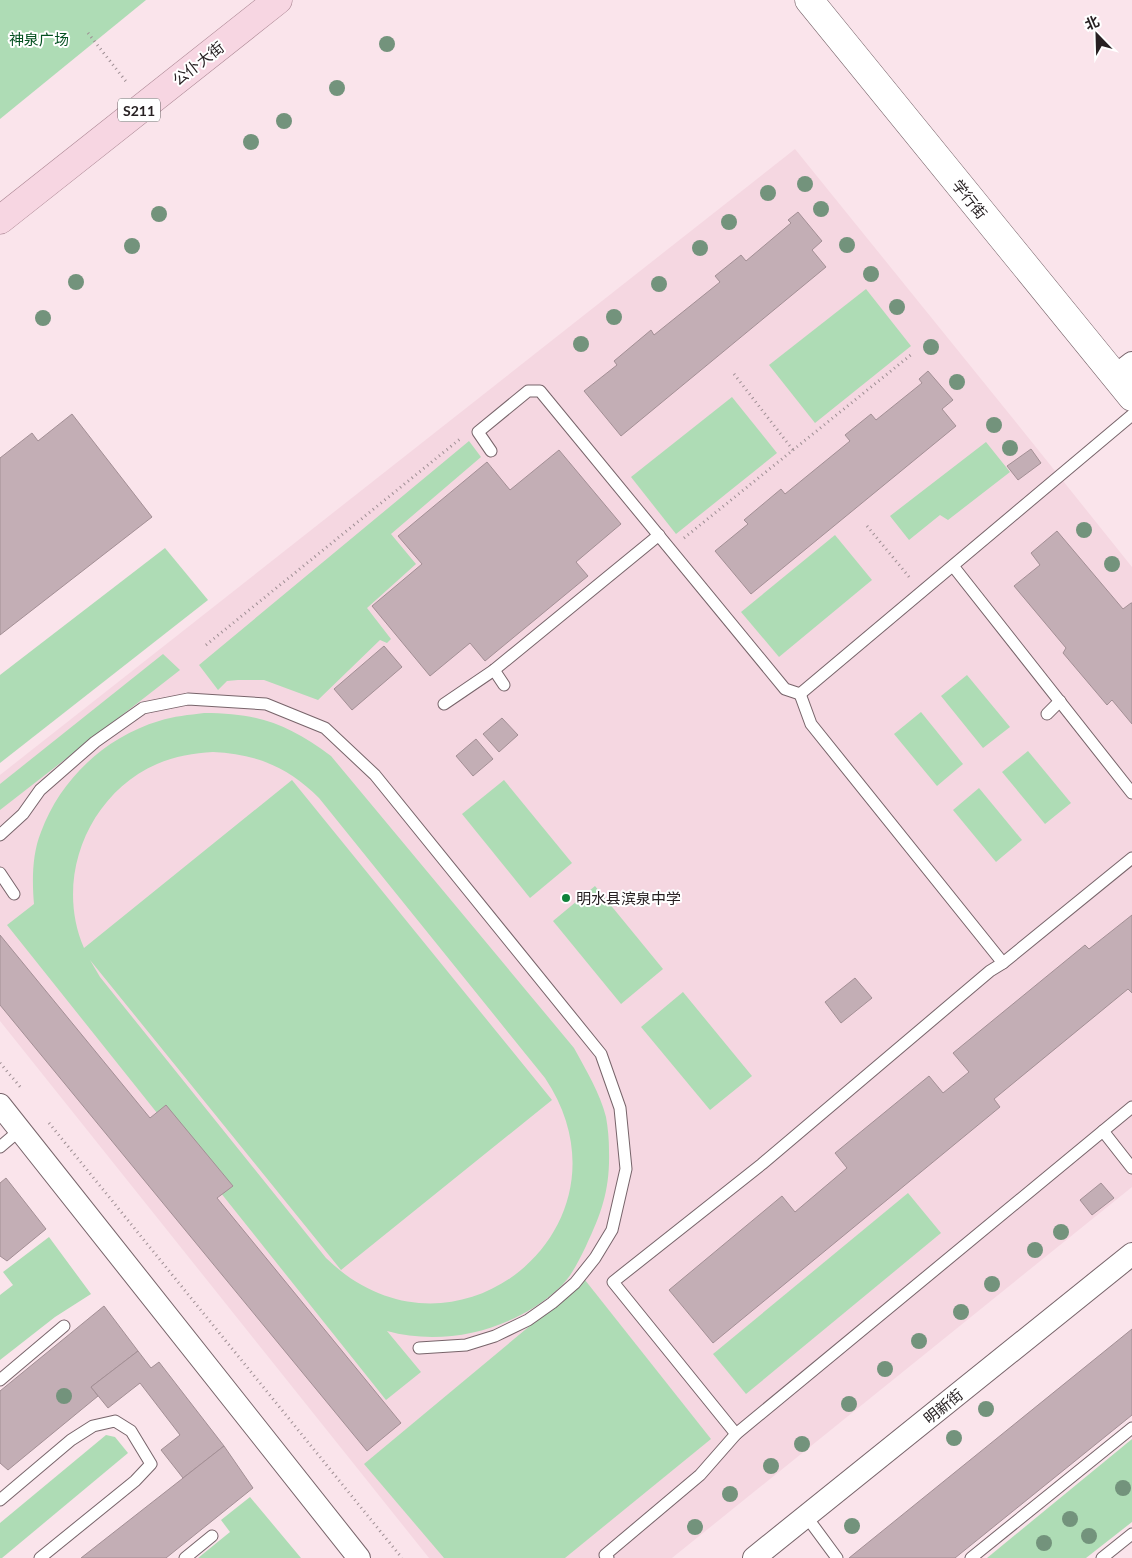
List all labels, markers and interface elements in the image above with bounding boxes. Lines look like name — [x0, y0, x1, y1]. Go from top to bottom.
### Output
north arrow — [1072, 10, 1122, 60]
text: 北 — [1082, 12, 1101, 33]
park label: 神泉广场 — [9, 30, 69, 48]
street label: 公仆大街 — [169, 37, 227, 89]
road number: S211 — [118, 98, 160, 122]
street label: 学行街 — [949, 176, 991, 222]
place label: 明水县滨泉中学 — [576, 889, 681, 907]
marker: 明水县滨泉中学 — [560, 892, 572, 904]
street label: 明新街 — [920, 1385, 966, 1427]

